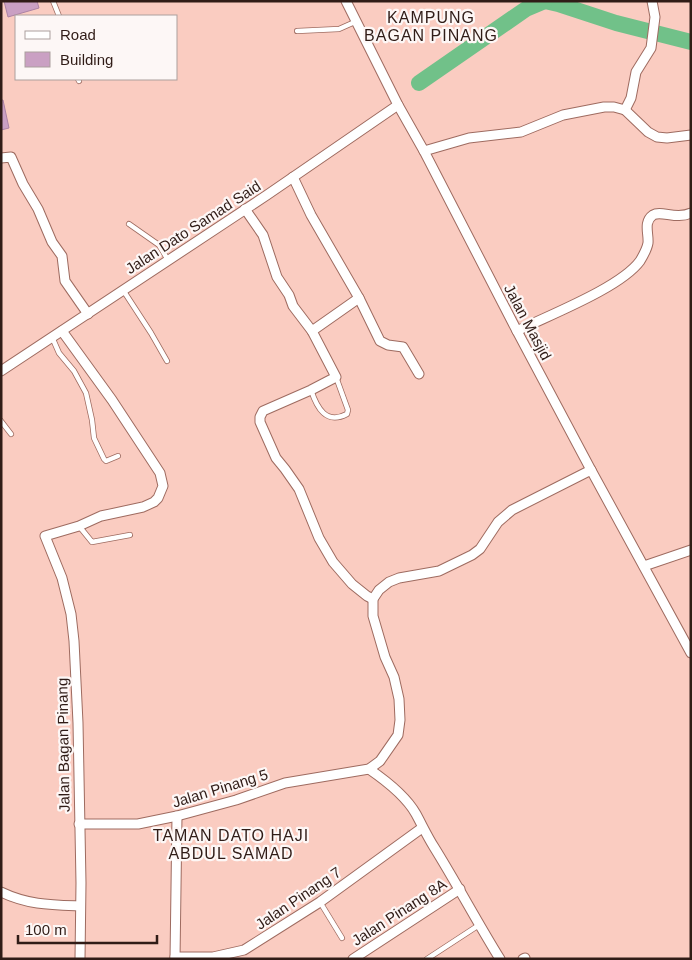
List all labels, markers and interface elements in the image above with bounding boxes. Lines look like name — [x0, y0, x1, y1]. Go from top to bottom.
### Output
district label: KAMPUNG BAGAN PINANG — [364, 9, 498, 44]
legend — [15, 15, 178, 80]
text: Road — [60, 26, 96, 43]
text: Building — [60, 51, 113, 68]
street label: Jalan Dato Samad Said — [122, 177, 264, 277]
street label: Jalan Masjid — [501, 281, 555, 363]
street label: Jalan Bagan Pinang — [53, 678, 73, 812]
street label: Jalan Pinang 5 — [170, 765, 270, 811]
district label: TAMAN DATO HAJI ABDUL SAMAD — [153, 827, 309, 862]
street label: Jalan Pinang 7 — [252, 863, 344, 933]
street label: Jalan Pinang 8A — [349, 875, 449, 949]
scale bar — [18, 912, 156, 944]
text: 100 m — [25, 921, 67, 938]

